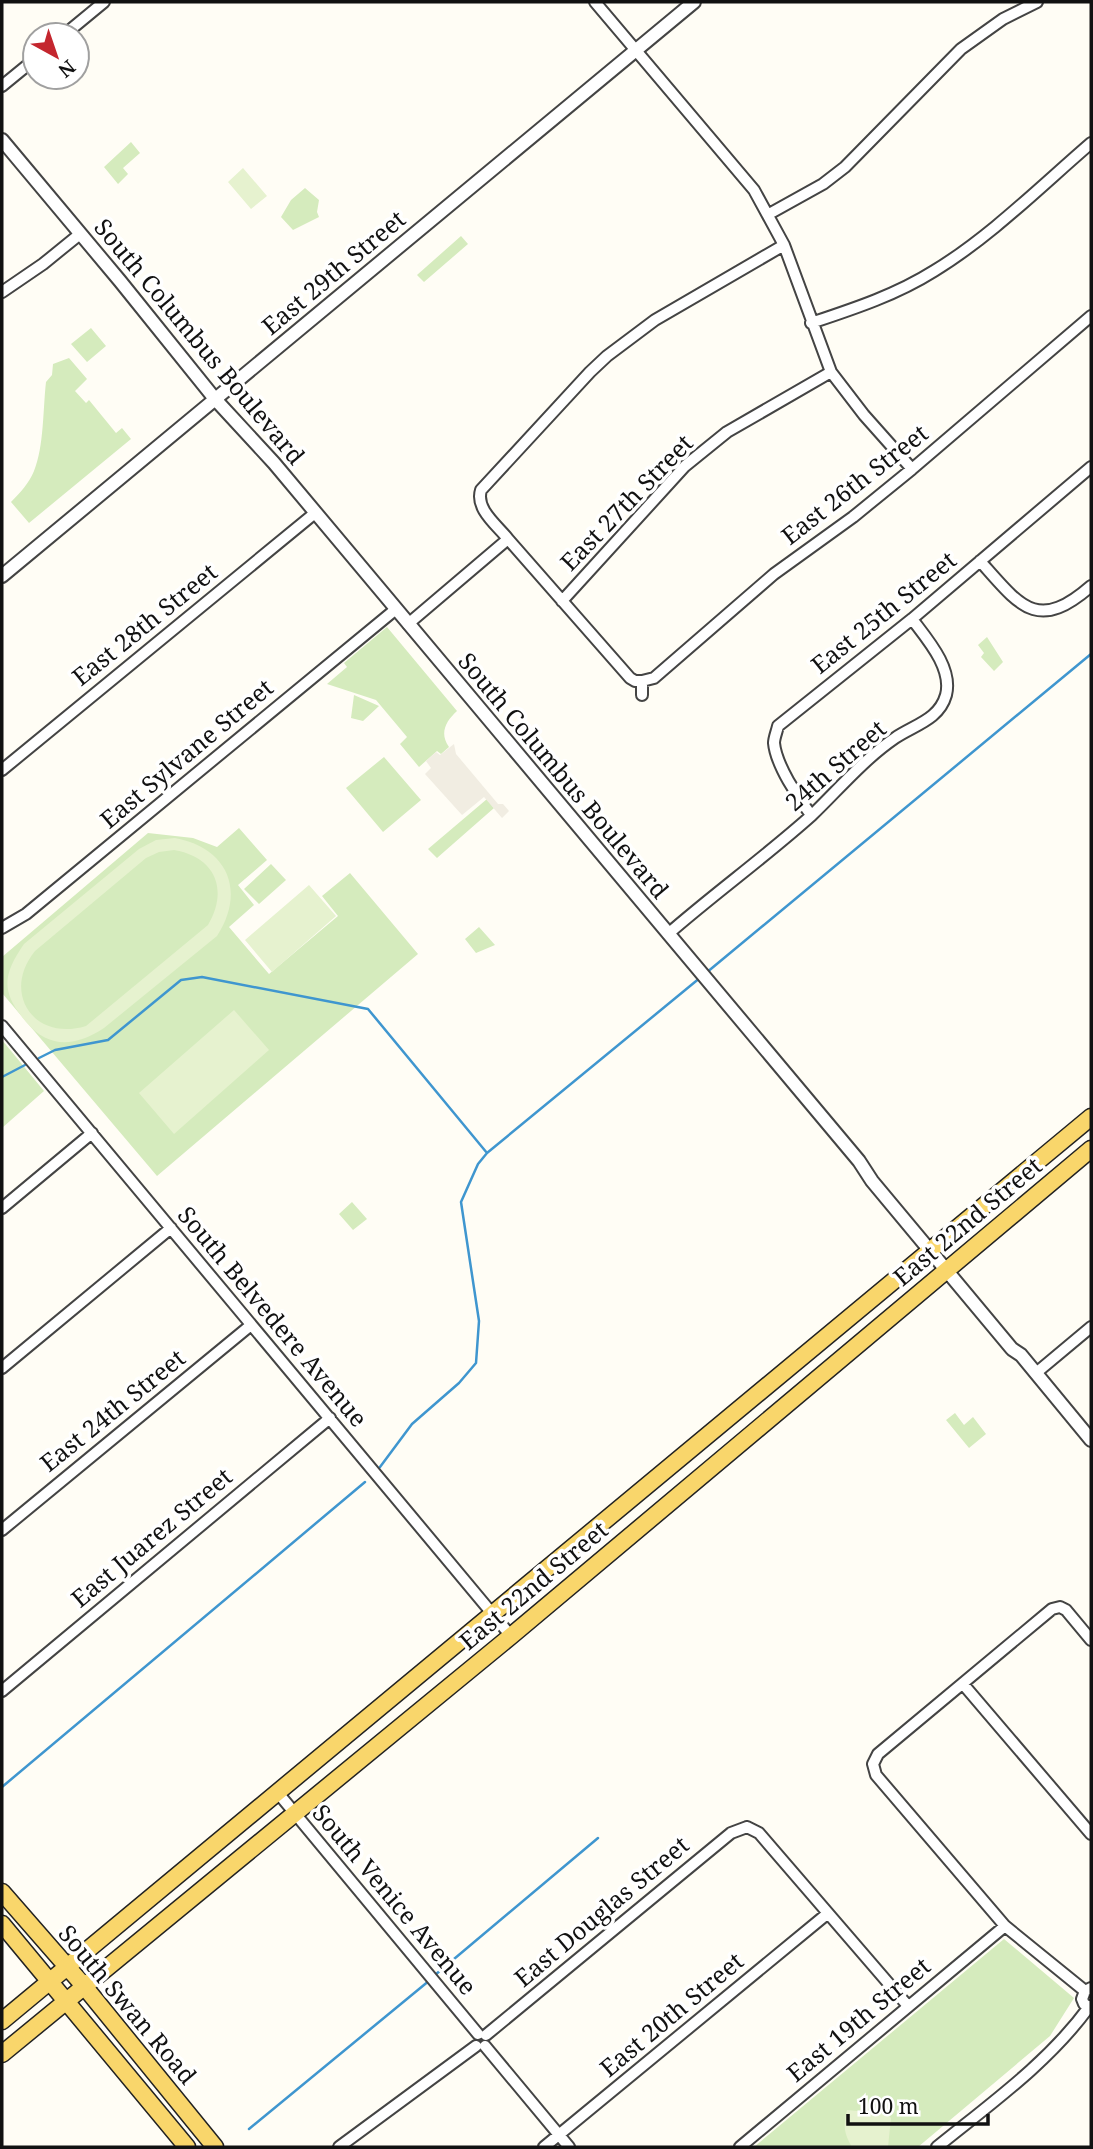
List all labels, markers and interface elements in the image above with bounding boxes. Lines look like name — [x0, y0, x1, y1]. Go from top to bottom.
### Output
north arrow — [21, 21, 91, 91]
text: N — [53, 54, 81, 84]
street label: East 29th Street — [254, 202, 412, 342]
street label: South Columbus Boulevard — [87, 211, 313, 471]
street label: East 26th Street — [774, 416, 934, 552]
street label: East 27th Street — [552, 427, 700, 577]
street label: East 25th Street — [804, 543, 962, 681]
street label: East 28th Street — [65, 555, 223, 693]
street label: South Columbus Boulevard — [451, 645, 677, 905]
street label: East Sylvane Street — [93, 671, 280, 835]
street label: 24th Street — [778, 712, 893, 818]
street label: East 22nd Street — [886, 1149, 1048, 1293]
street label: South Belvedere Avenue — [171, 1199, 375, 1433]
street label: East 24th Street — [33, 1341, 191, 1479]
street label: East Juarez Street — [63, 1460, 239, 1614]
street label: East 22nd Street — [452, 1513, 614, 1657]
street label: South Venice Avenue — [306, 1797, 485, 2001]
street label: East Douglas Street — [507, 1828, 695, 1994]
street label: South Swan Road — [52, 1917, 205, 2091]
street label: East 20th Street — [592, 1944, 750, 2084]
street label: East 19th Street — [779, 1949, 937, 2089]
scale bar — [848, 2082, 988, 2126]
text: 100 m — [858, 2092, 919, 2120]

